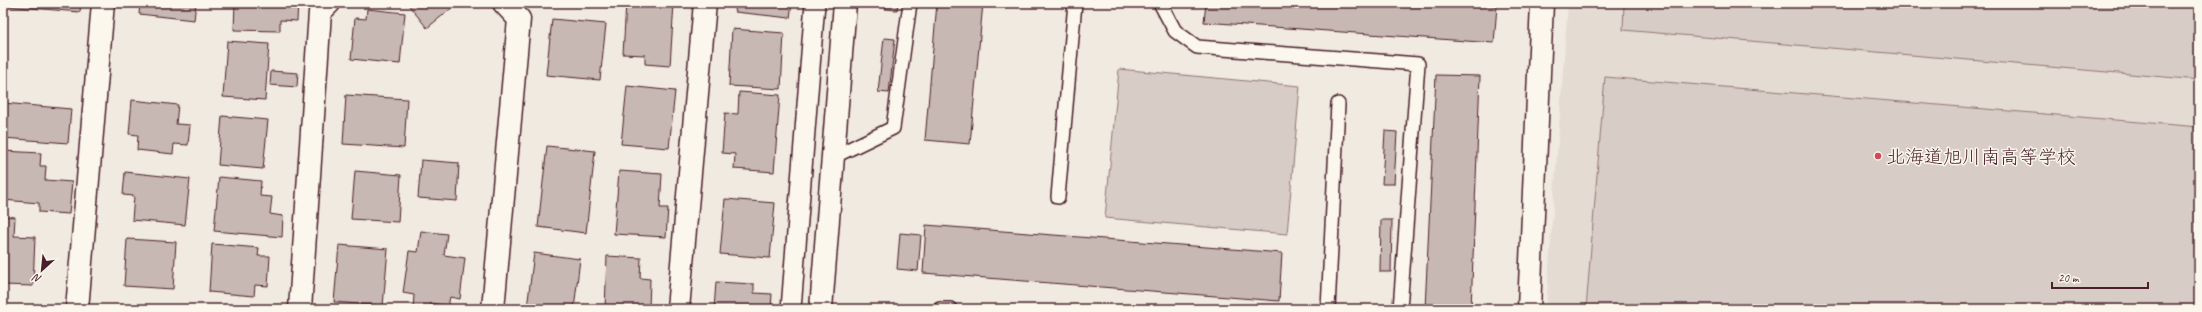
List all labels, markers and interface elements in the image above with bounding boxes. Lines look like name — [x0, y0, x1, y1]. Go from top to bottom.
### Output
place label: 北海道旭川南高等学校 — [1886, 145, 2076, 169]
marker: 北海道旭川南高等学校 — [1873, 151, 1883, 161]
north arrow — [22, 250, 62, 290]
scale bar — [2052, 264, 2148, 290]
text: N — [29, 270, 44, 287]
text: 20 m — [2058, 270, 2080, 286]

